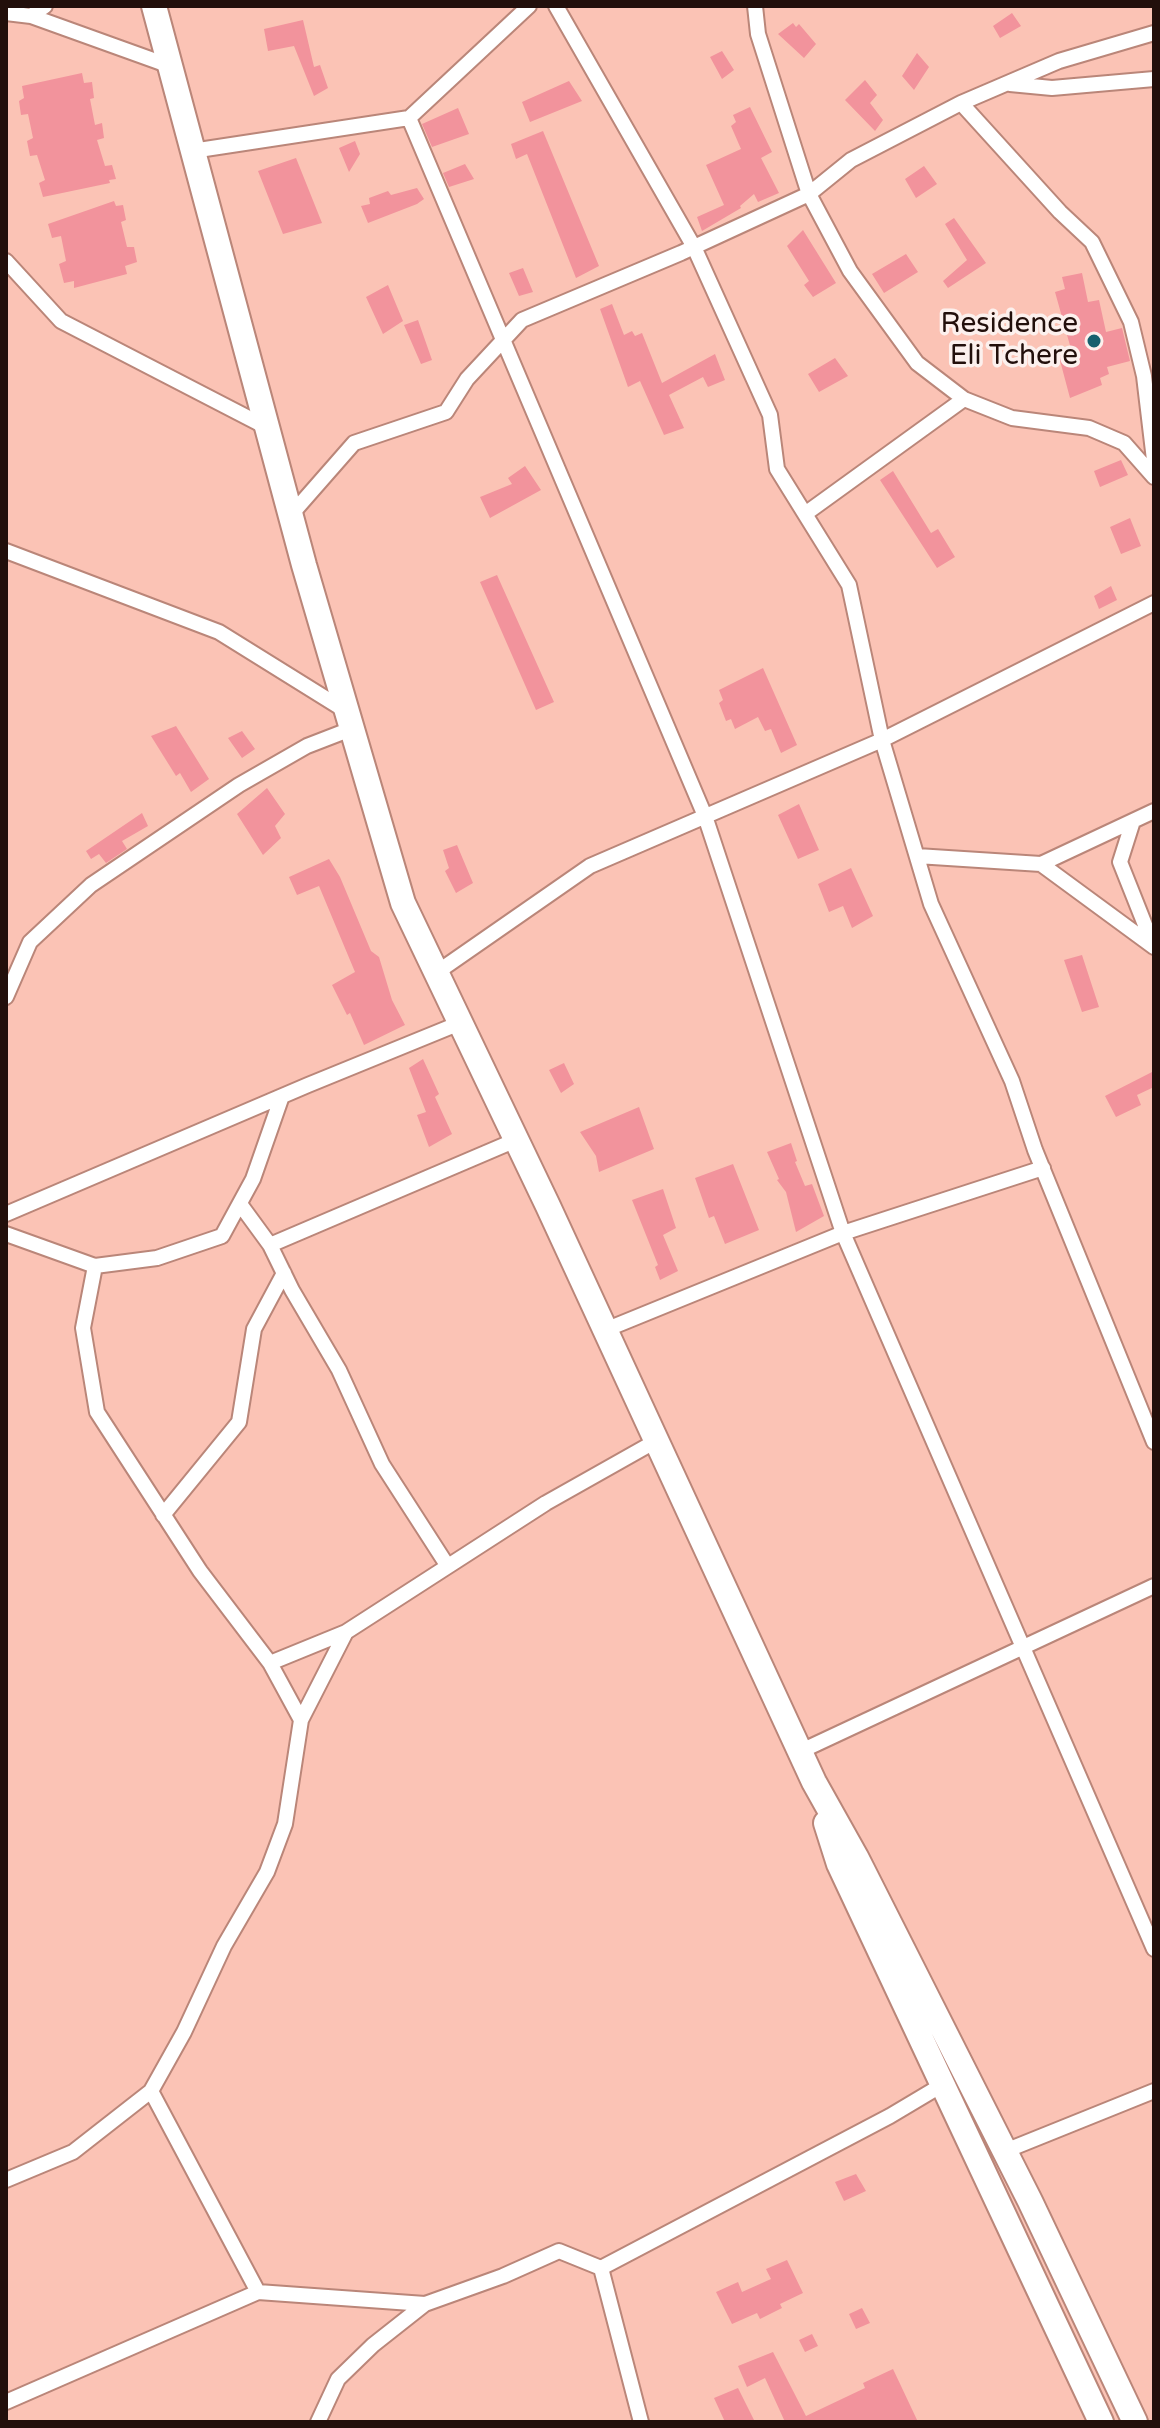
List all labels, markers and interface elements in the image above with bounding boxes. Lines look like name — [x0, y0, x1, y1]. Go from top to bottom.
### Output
place label: Residence Eli Tchere — [941, 308, 1078, 374]
marker: Residence Eli Tchere — [1085, 332, 1103, 350]

